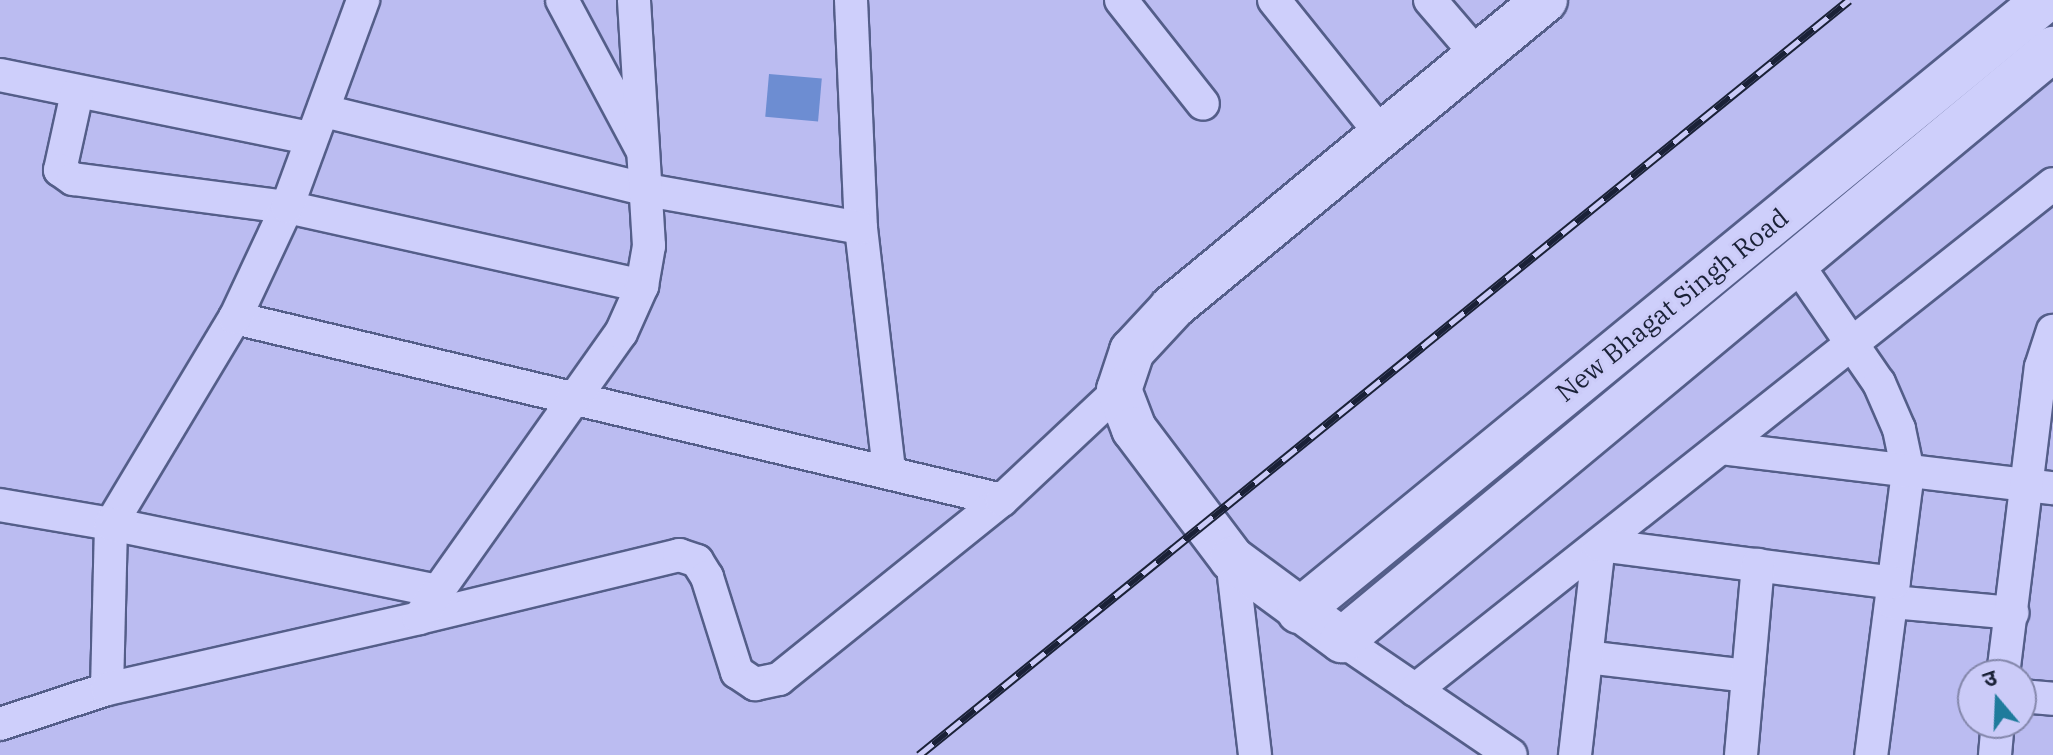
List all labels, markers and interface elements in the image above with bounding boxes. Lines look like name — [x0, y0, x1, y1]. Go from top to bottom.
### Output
street label: New Bhagat Singh Road — [1550, 202, 1794, 408]
north arrow — [1957, 659, 2037, 739]
text: उ — [1979, 662, 2000, 694]

